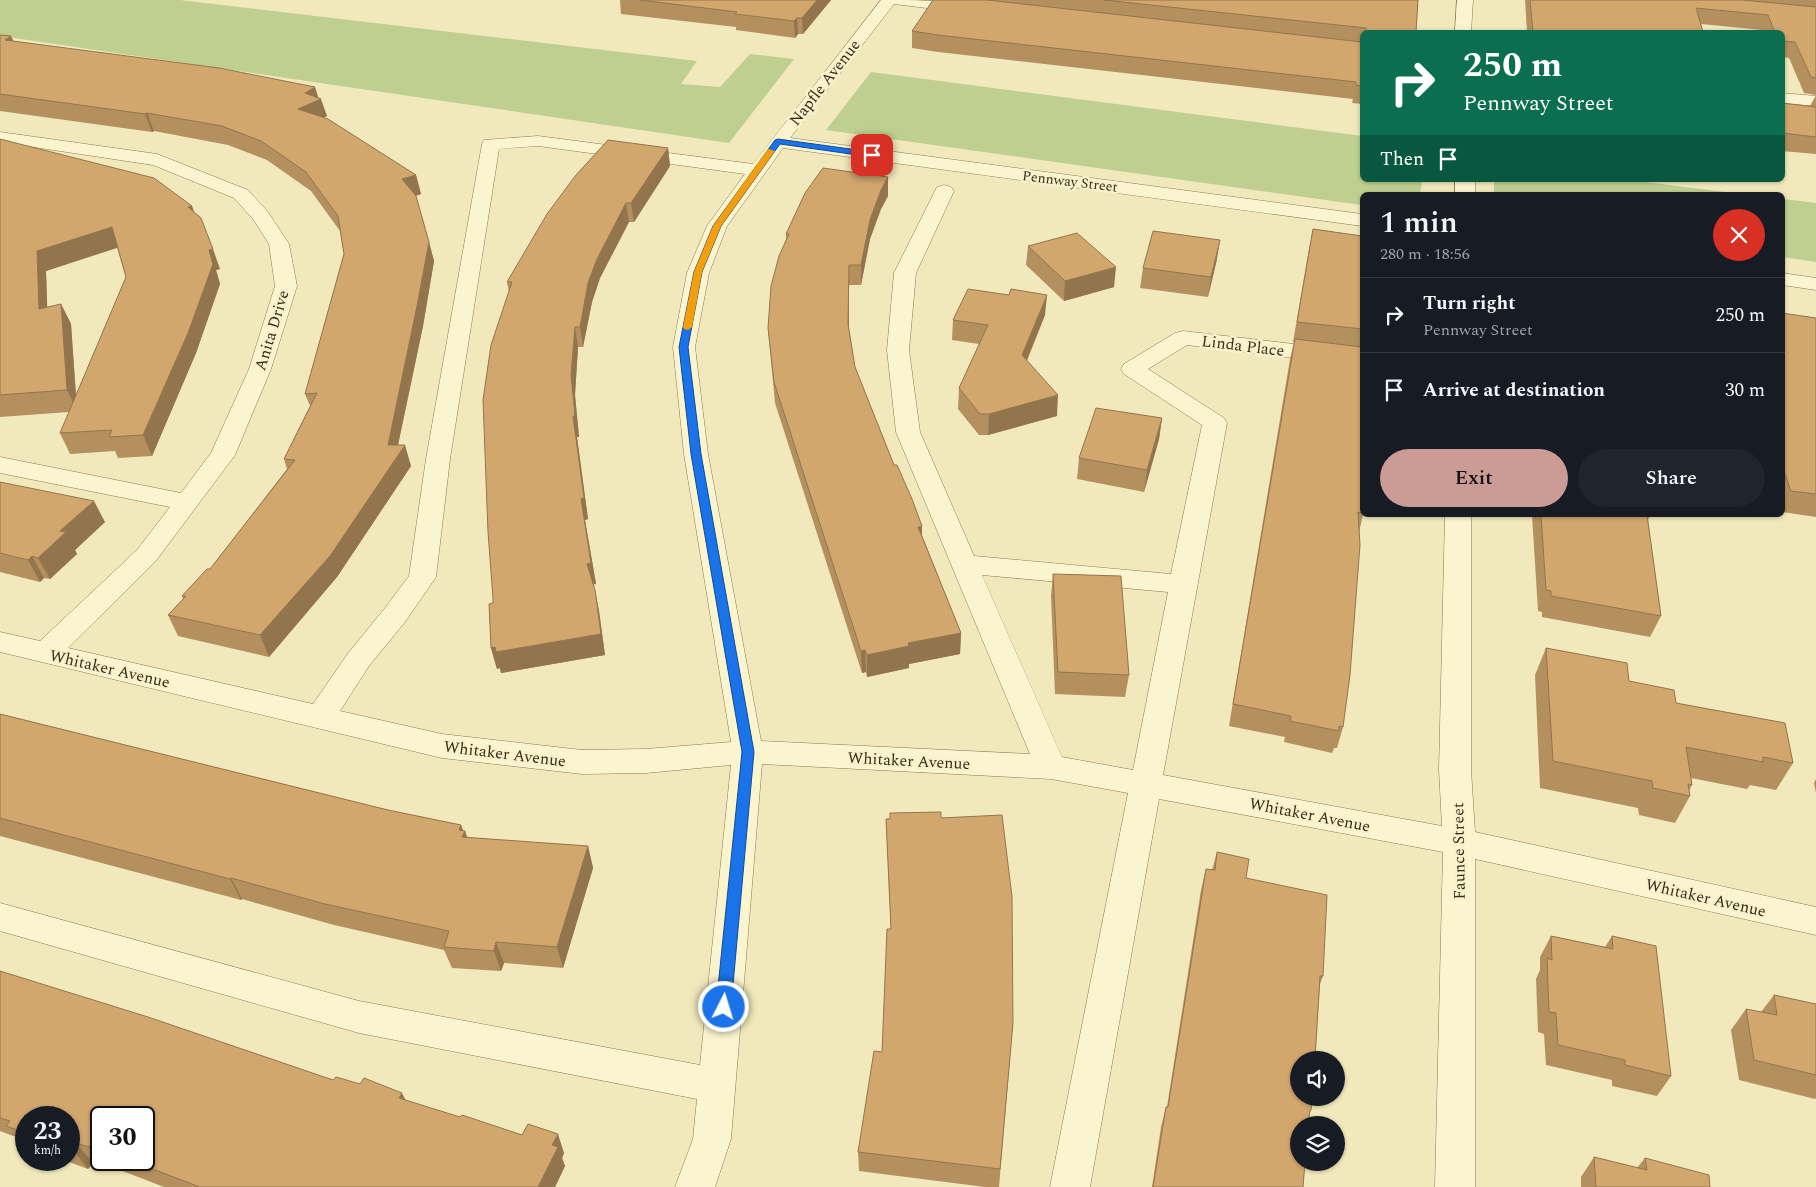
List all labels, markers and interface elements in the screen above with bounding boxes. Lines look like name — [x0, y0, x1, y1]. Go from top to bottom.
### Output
street label: Napfle Avenue — [783, 34, 866, 131]
text: 250 m — [1463, 39, 1562, 92]
icon: right — [1380, 50, 1445, 115]
text: Pennway Street — [1463, 87, 1614, 120]
pin — [851, 134, 893, 176]
icon: arrive — [858, 141, 886, 169]
text: Then — [1380, 145, 1424, 174]
icon: arrive — [1434, 145, 1462, 173]
street label: Pennway Street — [1021, 165, 1119, 198]
text: 1 min — [1380, 200, 1458, 246]
button: close — [1713, 209, 1765, 261]
text: 280 m · 18:56 — [1380, 242, 1470, 266]
street label: Anita Drive — [248, 287, 296, 373]
text: Turn right — [1423, 289, 1516, 318]
icon: right — [1380, 301, 1408, 329]
text: 250 m — [1715, 301, 1765, 330]
text: Pennway Street — [1423, 318, 1533, 342]
street label: Linda Place — [1200, 329, 1286, 363]
icon: arrive — [1380, 376, 1408, 404]
text: Arrive at destination — [1423, 376, 1605, 405]
text: 30 m — [1725, 376, 1765, 405]
button: Exit — [1380, 449, 1568, 507]
button: Share — [1578, 449, 1765, 507]
street label: Whitaker Avenue — [47, 643, 172, 694]
street label: Whitaker Avenue — [442, 735, 567, 773]
street label: Whitaker Avenue — [847, 746, 971, 776]
street label: Whitaker Avenue — [1247, 791, 1372, 838]
street label: Faunce Street — [1446, 802, 1472, 900]
street label: Whitaker Avenue — [1643, 872, 1768, 923]
position arrow — [697, 980, 749, 1032]
map controls — [1290, 1051, 1345, 1171]
button: sound — [1290, 1051, 1345, 1106]
speed limit sign: 30 — [90, 1106, 155, 1171]
text: 23 — [33, 1113, 62, 1151]
button: layers — [1290, 1116, 1345, 1171]
text: km/h — [34, 1141, 61, 1160]

